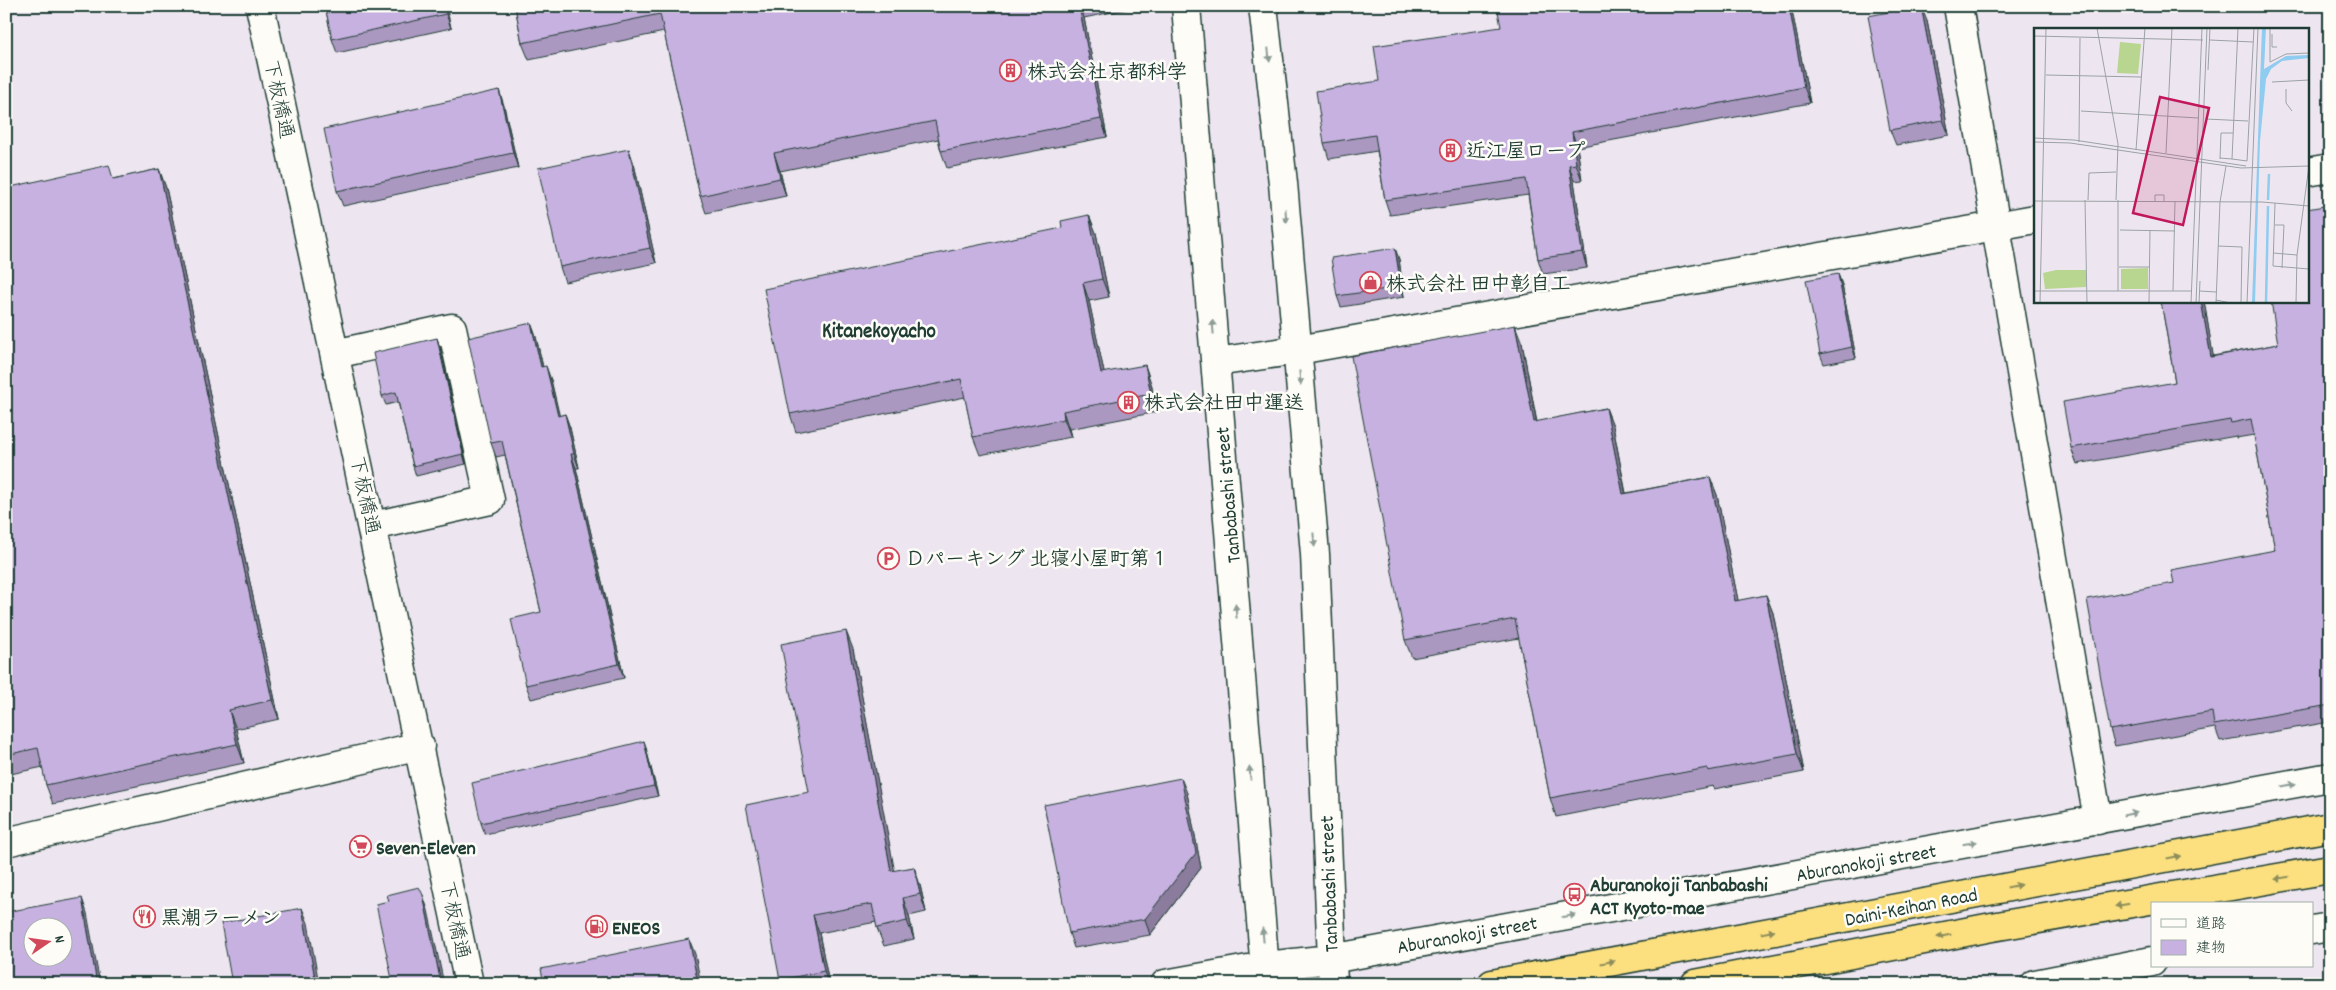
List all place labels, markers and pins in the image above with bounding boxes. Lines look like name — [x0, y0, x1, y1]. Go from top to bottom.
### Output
building icon: 株式会社京都科学 — [999, 59, 1023, 83]
place label: 株式会社京都科学 — [1027, 60, 1187, 88]
building icon: 近江屋ロープ — [1438, 138, 1462, 162]
place label: 近江屋ロープ — [1466, 139, 1585, 167]
shop icon: 株式会社 田中彰自工 — [1358, 271, 1382, 295]
place label: 株式会社 田中彰自工 — [1386, 272, 1571, 300]
building icon: 株式会社田中運送 — [1116, 390, 1140, 414]
place label: 株式会社田中運送 — [1144, 391, 1304, 419]
parking icon: Ｄパーキング 北寝小屋町第１ — [877, 546, 901, 570]
place label: Ｄパーキング 北寝小屋町第１ — [905, 547, 1170, 575]
supermarket icon: Seven-Eleven — [348, 835, 372, 859]
place label: Seven-Eleven — [376, 836, 476, 864]
place label: Aburanokoji Tanbabashi ACT Kyoto-mae — [1590, 873, 1768, 924]
bus stop icon: Aburanokoji Tanbabashi ACT Kyoto-mae — [1562, 883, 1586, 907]
restaurant icon: 黒潮ラーメン — [133, 905, 157, 929]
place label: 黒潮ラーメン — [161, 906, 281, 934]
fuel station icon: ENEOS — [584, 915, 608, 939]
place label: ENEOS — [612, 916, 661, 944]

